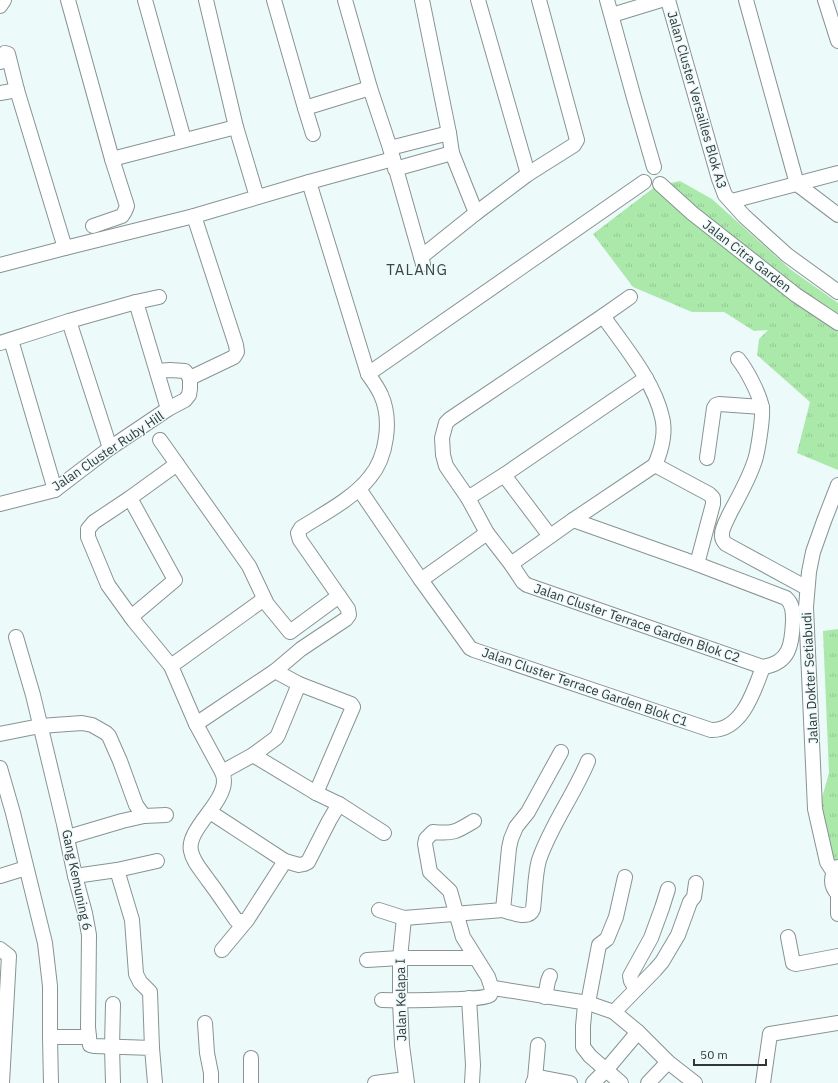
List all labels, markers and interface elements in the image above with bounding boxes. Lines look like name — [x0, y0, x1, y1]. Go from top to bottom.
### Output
street label: Jalan Cluster Versailles Blok A3 — [663, 9, 731, 191]
street label: Jalan Citra Garden — [699, 216, 795, 296]
district label: TALANG — [386, 260, 448, 279]
street label: Jalan Cluster Ruby Hill — [49, 407, 168, 495]
street label: Jalan Cluster Terrace Garden Blok C2 — [532, 580, 742, 666]
street label: Jalan Dokter Setiabudi — [798, 612, 822, 744]
street label: Jalan Cluster Terrace Garden Blok C1 — [480, 644, 691, 730]
street label: Gang Kemuning 6 — [58, 828, 96, 932]
street label: Jalan Kelapa I — [392, 958, 410, 1042]
scale bar — [694, 1041, 766, 1067]
text: 50 m — [700, 1047, 728, 1062]

